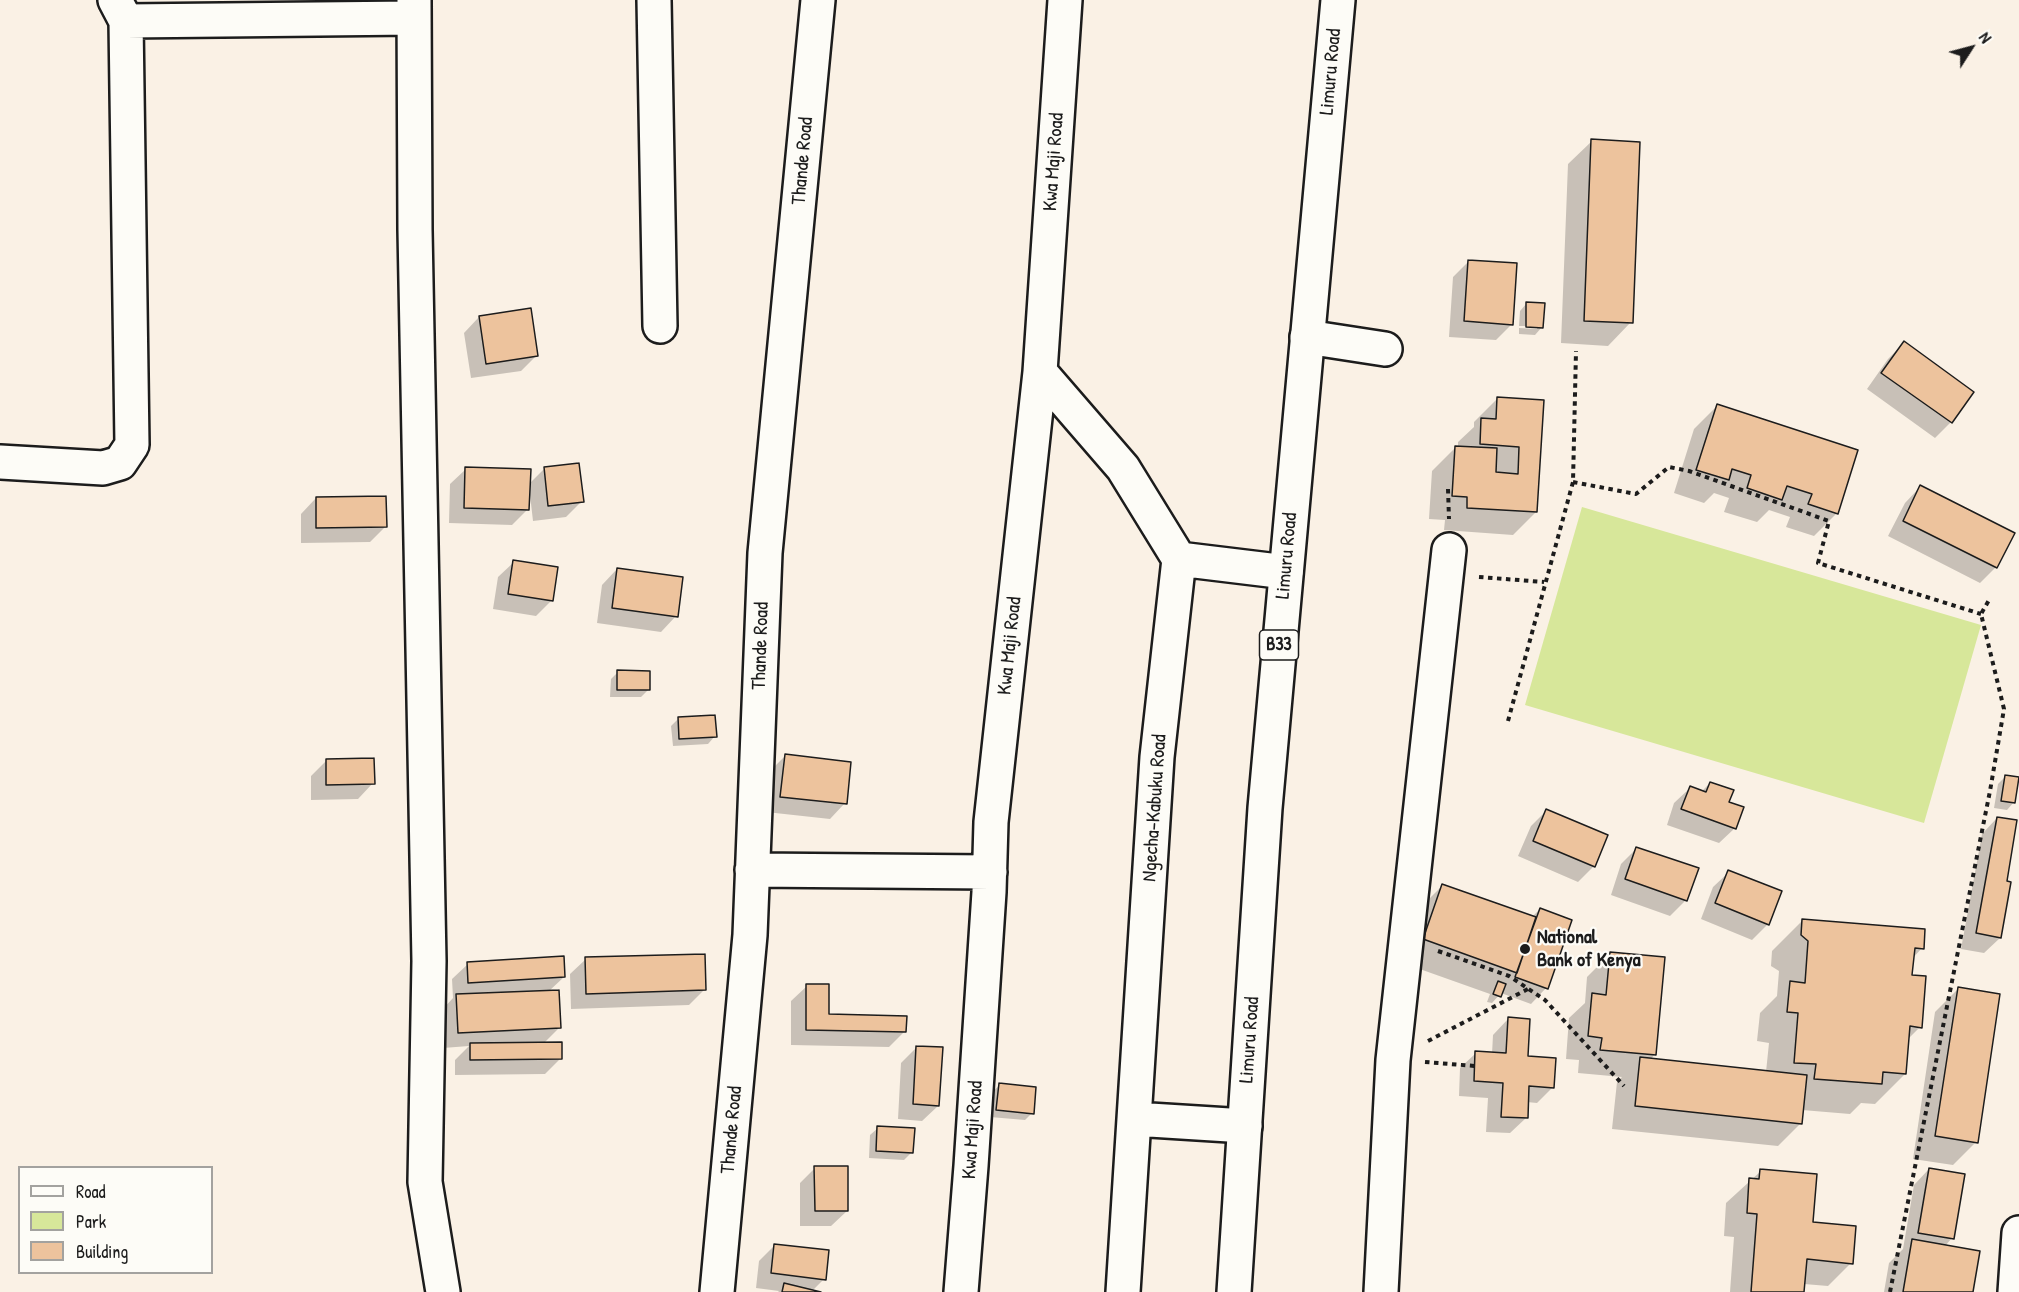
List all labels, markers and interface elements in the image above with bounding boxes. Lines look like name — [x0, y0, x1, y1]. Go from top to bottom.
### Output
north arrow — [1941, 18, 2001, 78]
street label: Limuru Road — [1315, 28, 1347, 116]
text: N — [1974, 28, 1997, 47]
street label: Kwa Maji Road — [1039, 112, 1069, 212]
street label: Thande Road — [787, 116, 819, 206]
street label: Limuru Road — [1271, 512, 1303, 600]
street label: Kwa Maji Road — [993, 596, 1027, 696]
street label: Thande Road — [747, 602, 775, 690]
road number: B33 — [1260, 630, 1298, 660]
street label: Ngecha-Kabuku Road — [1138, 733, 1172, 883]
place label: National Bank of Kenya — [1537, 926, 1641, 973]
marker: National Bank of Kenya — [1518, 942, 1532, 956]
street label: Limuru Road — [1235, 996, 1265, 1084]
street label: Kwa Maji Road — [958, 1080, 988, 1180]
street label: Thande Road — [716, 1085, 748, 1175]
legend — [18, 1166, 213, 1274]
text: Road — [76, 1179, 106, 1204]
text: Park — [76, 1209, 106, 1234]
text: Building — [76, 1239, 128, 1264]

